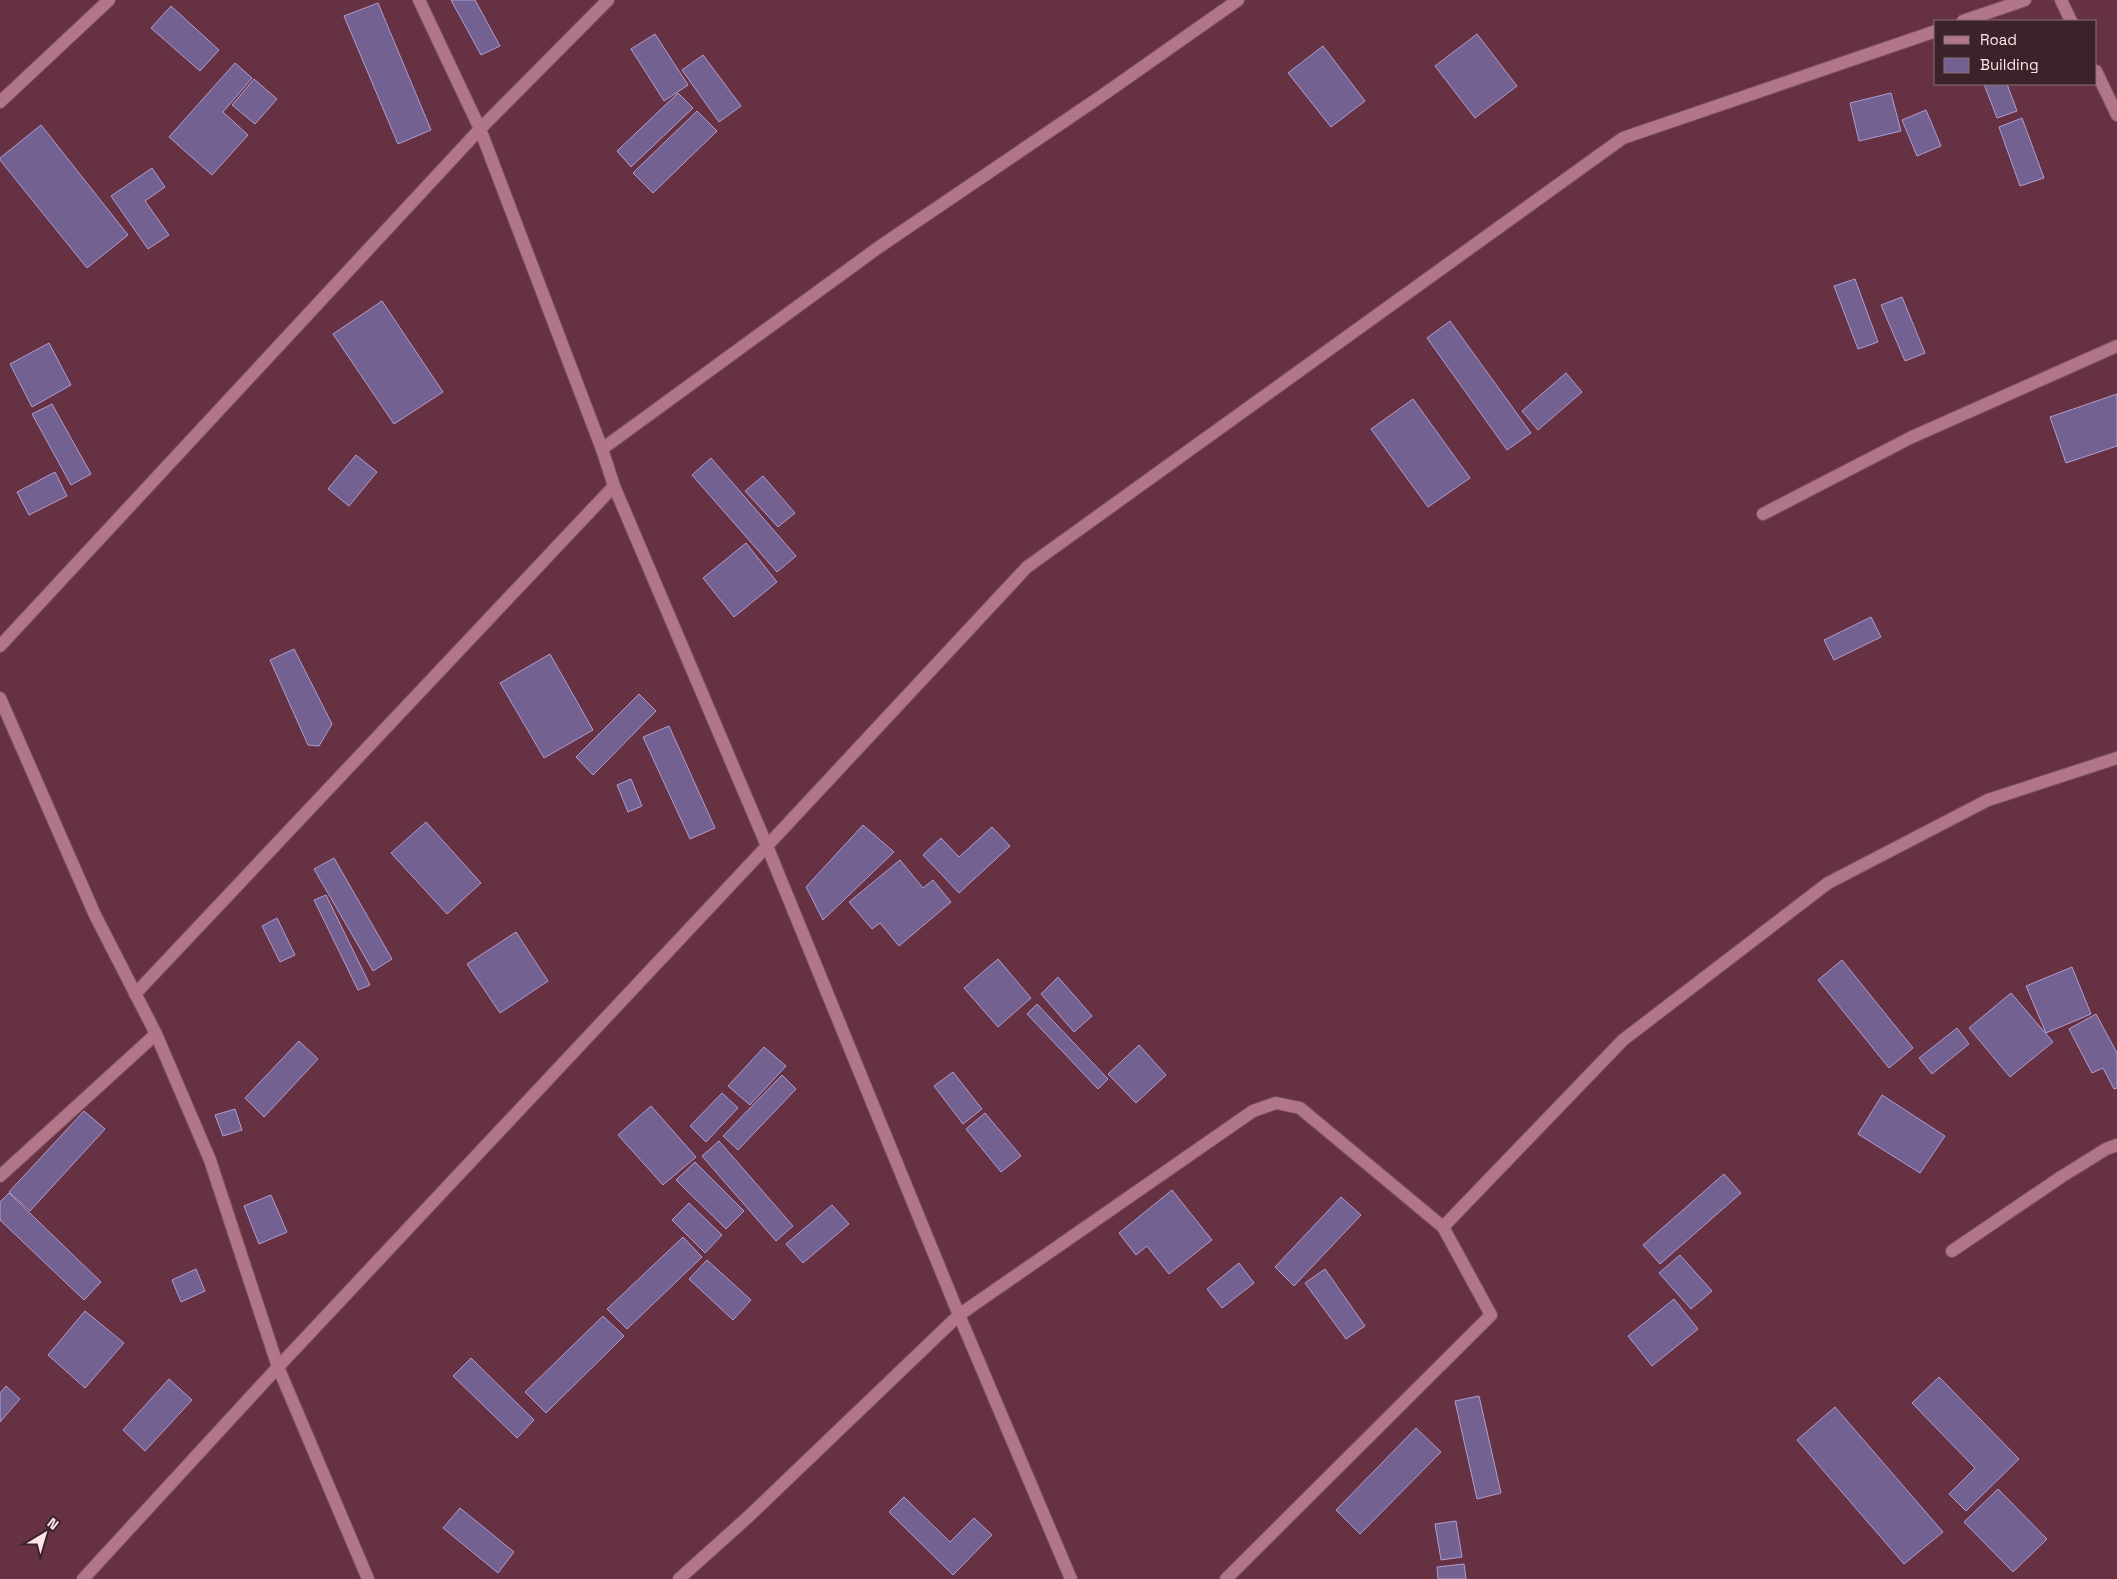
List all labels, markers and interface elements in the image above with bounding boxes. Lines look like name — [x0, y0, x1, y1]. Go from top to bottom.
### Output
legend — [1934, 20, 2097, 85]
text: Road — [1980, 30, 2017, 49]
text: Building — [1980, 55, 2039, 74]
north arrow — [20, 1509, 70, 1559]
text: N — [44, 1514, 62, 1534]

